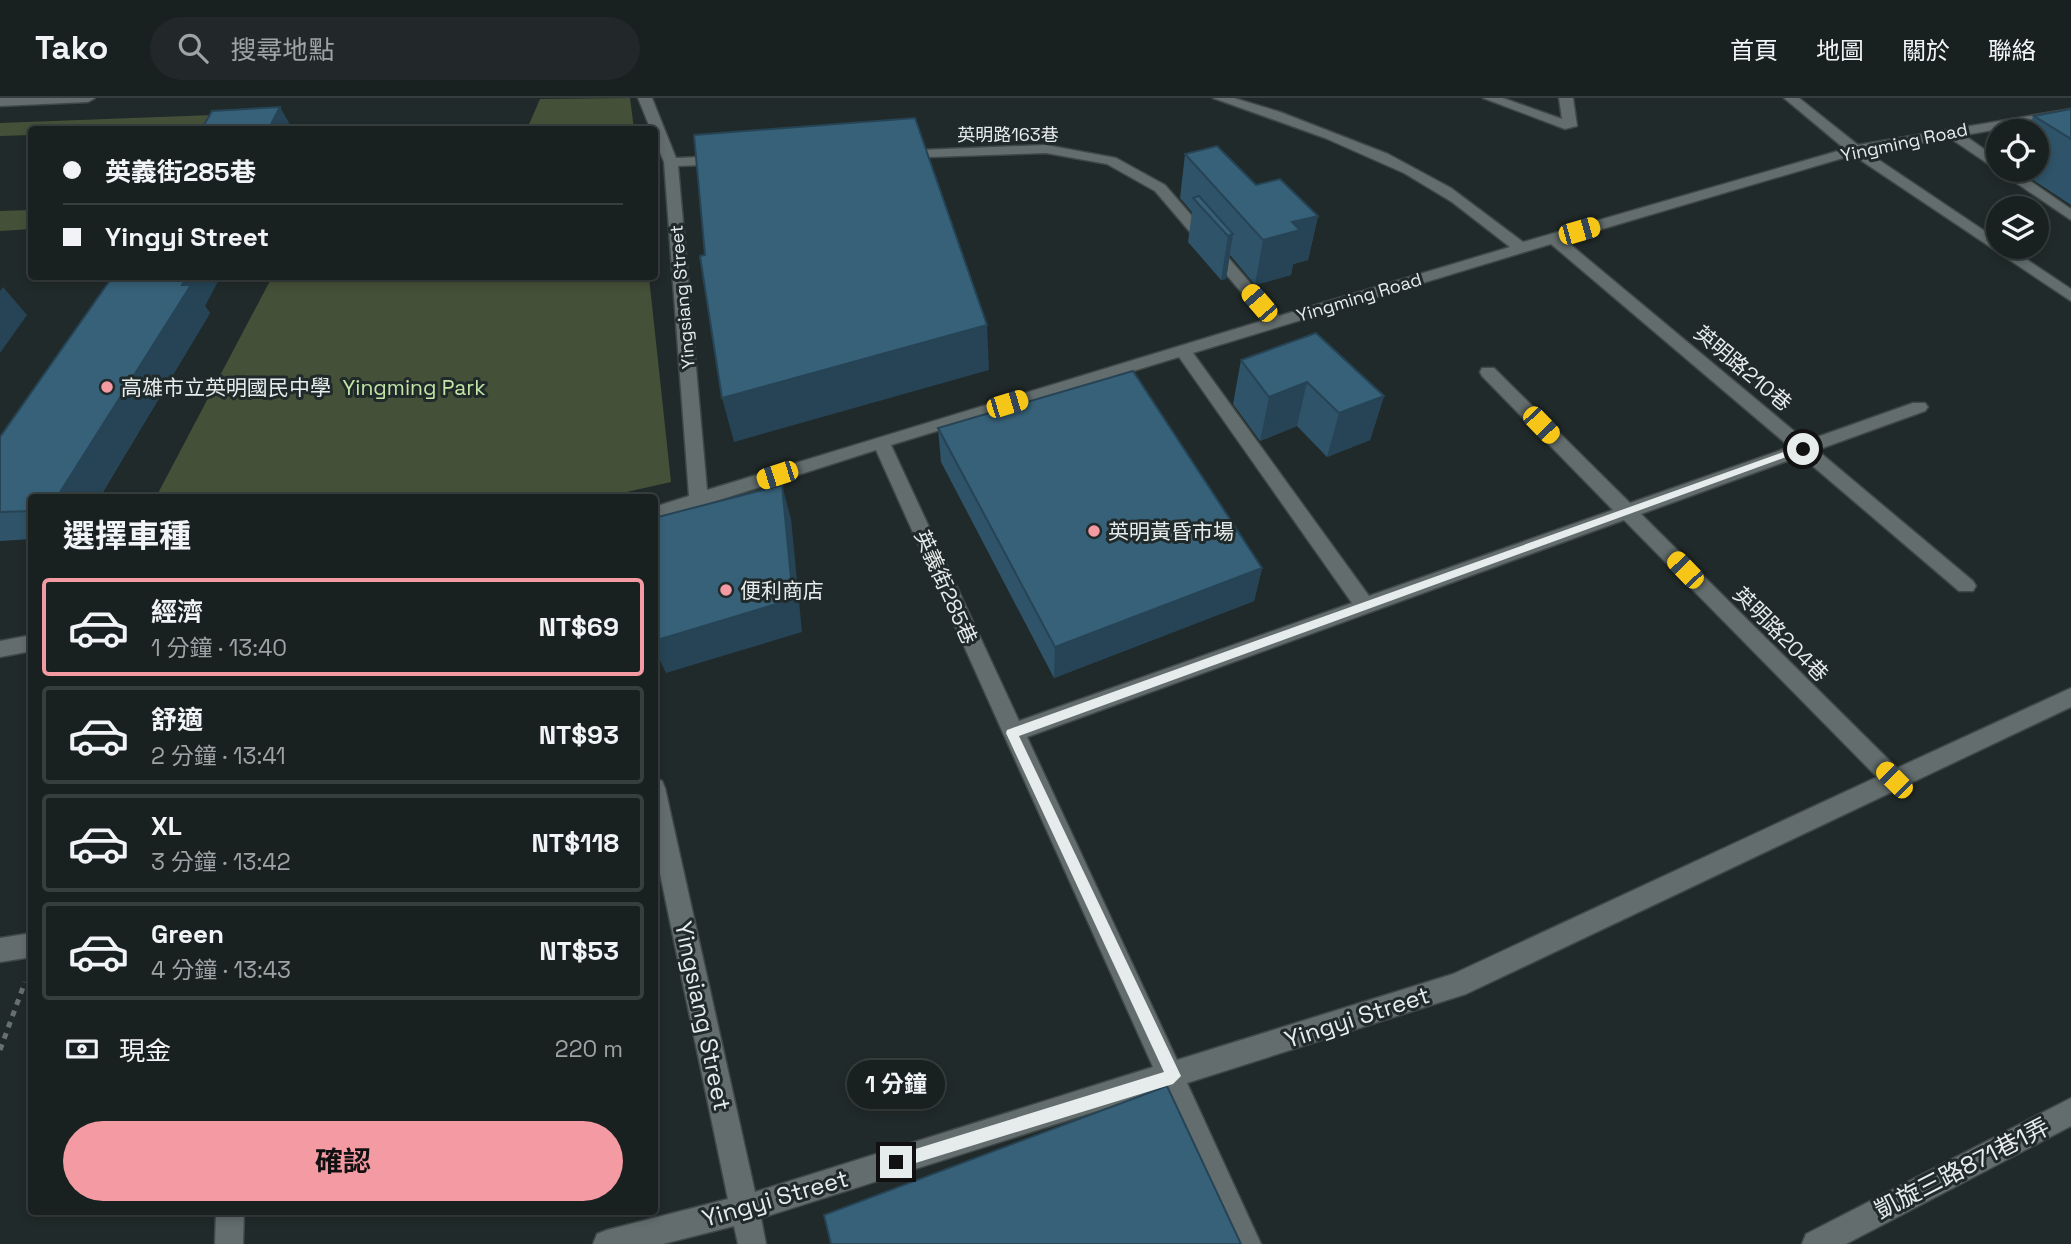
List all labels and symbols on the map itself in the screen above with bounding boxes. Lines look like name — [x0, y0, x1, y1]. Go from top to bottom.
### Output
street label: Yingming Road — [1838, 117, 1970, 167]
street label: 英明路163巷 — [957, 123, 1059, 146]
car — [1556, 215, 1603, 247]
street label: Yingsiang Street — [664, 224, 700, 370]
street label: Yingming Road — [1294, 267, 1424, 327]
car — [1238, 280, 1281, 326]
street label: 英明路210巷 — [1689, 319, 1797, 417]
place label: 高雄市立英明國民中學 — [121, 374, 331, 401]
park label: Yingming Park — [343, 374, 485, 401]
marker: 高雄市立英明國民中學 — [99, 379, 115, 395]
car — [984, 388, 1031, 420]
car — [1519, 403, 1564, 447]
route start — [1787, 433, 1819, 465]
car — [754, 459, 801, 491]
place label: 英明黃昏市場 — [1108, 518, 1234, 545]
marker: 英明黃昏市場 — [1086, 523, 1102, 539]
street label: 英義街285巷 — [909, 526, 983, 648]
car — [1663, 548, 1708, 592]
place label: 便利商店 — [740, 577, 824, 604]
street label: 英明路204巷 — [1728, 581, 1834, 687]
marker: 便利商店 — [718, 582, 734, 598]
car — [1872, 758, 1917, 802]
street label: Yingsiang Street — [668, 919, 738, 1113]
street label: Yingyi Street — [1281, 979, 1433, 1055]
callout: 1 分鐘 — [847, 1060, 945, 1110]
street label: 凱旋三路871巷1弄 — [1869, 1111, 2055, 1225]
route end — [880, 1146, 912, 1178]
street label: Yingyi Street — [698, 1162, 852, 1234]

